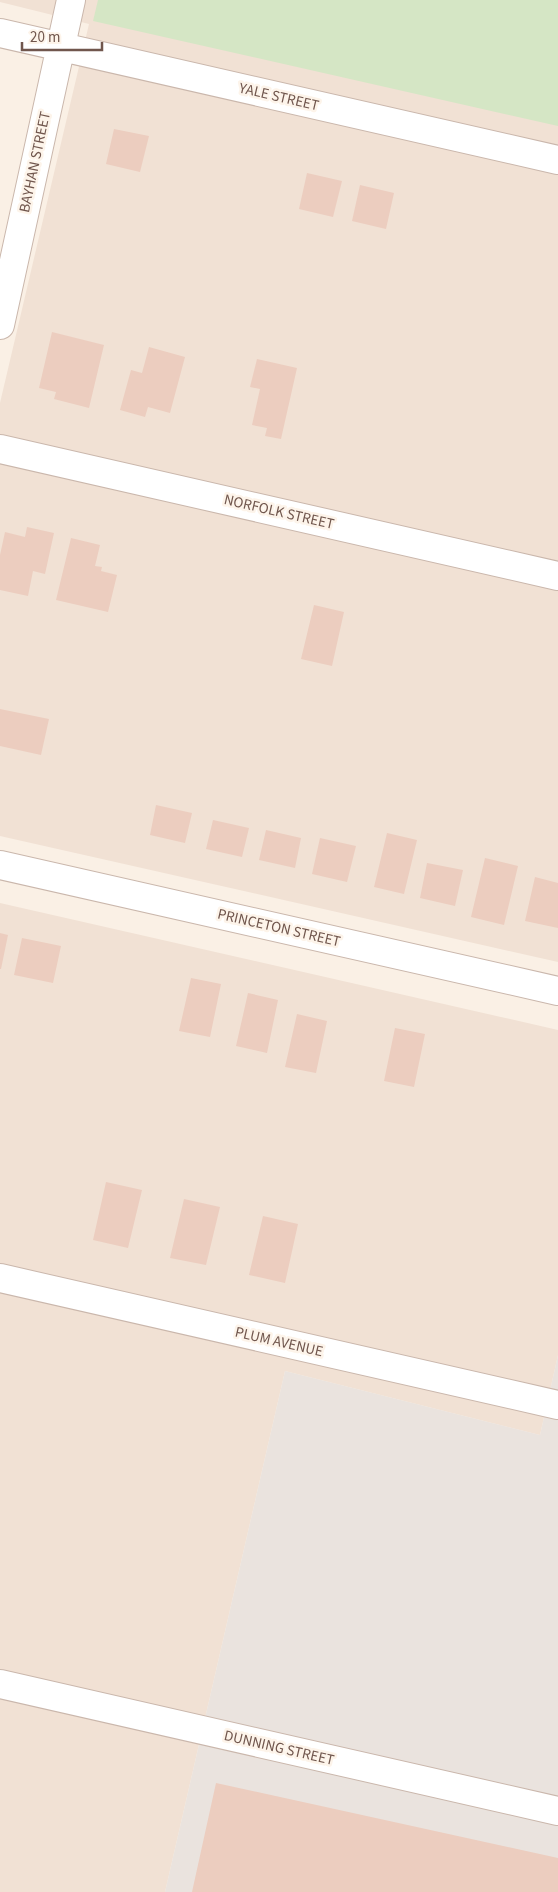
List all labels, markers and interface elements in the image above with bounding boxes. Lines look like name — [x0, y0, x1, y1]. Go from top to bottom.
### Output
scale bar — [22, 20, 102, 52]
text: 20 m — [30, 27, 60, 48]
street label: YALE STREET — [236, 77, 321, 116]
street label: BAYHAN STREET — [14, 110, 56, 214]
street label: NORFOLK STREET — [222, 489, 336, 535]
street label: PRINCETON STREET — [215, 904, 343, 952]
street label: PLUM AVENUE — [233, 1322, 325, 1362]
street label: DUNNING STREET — [222, 1725, 336, 1771]

